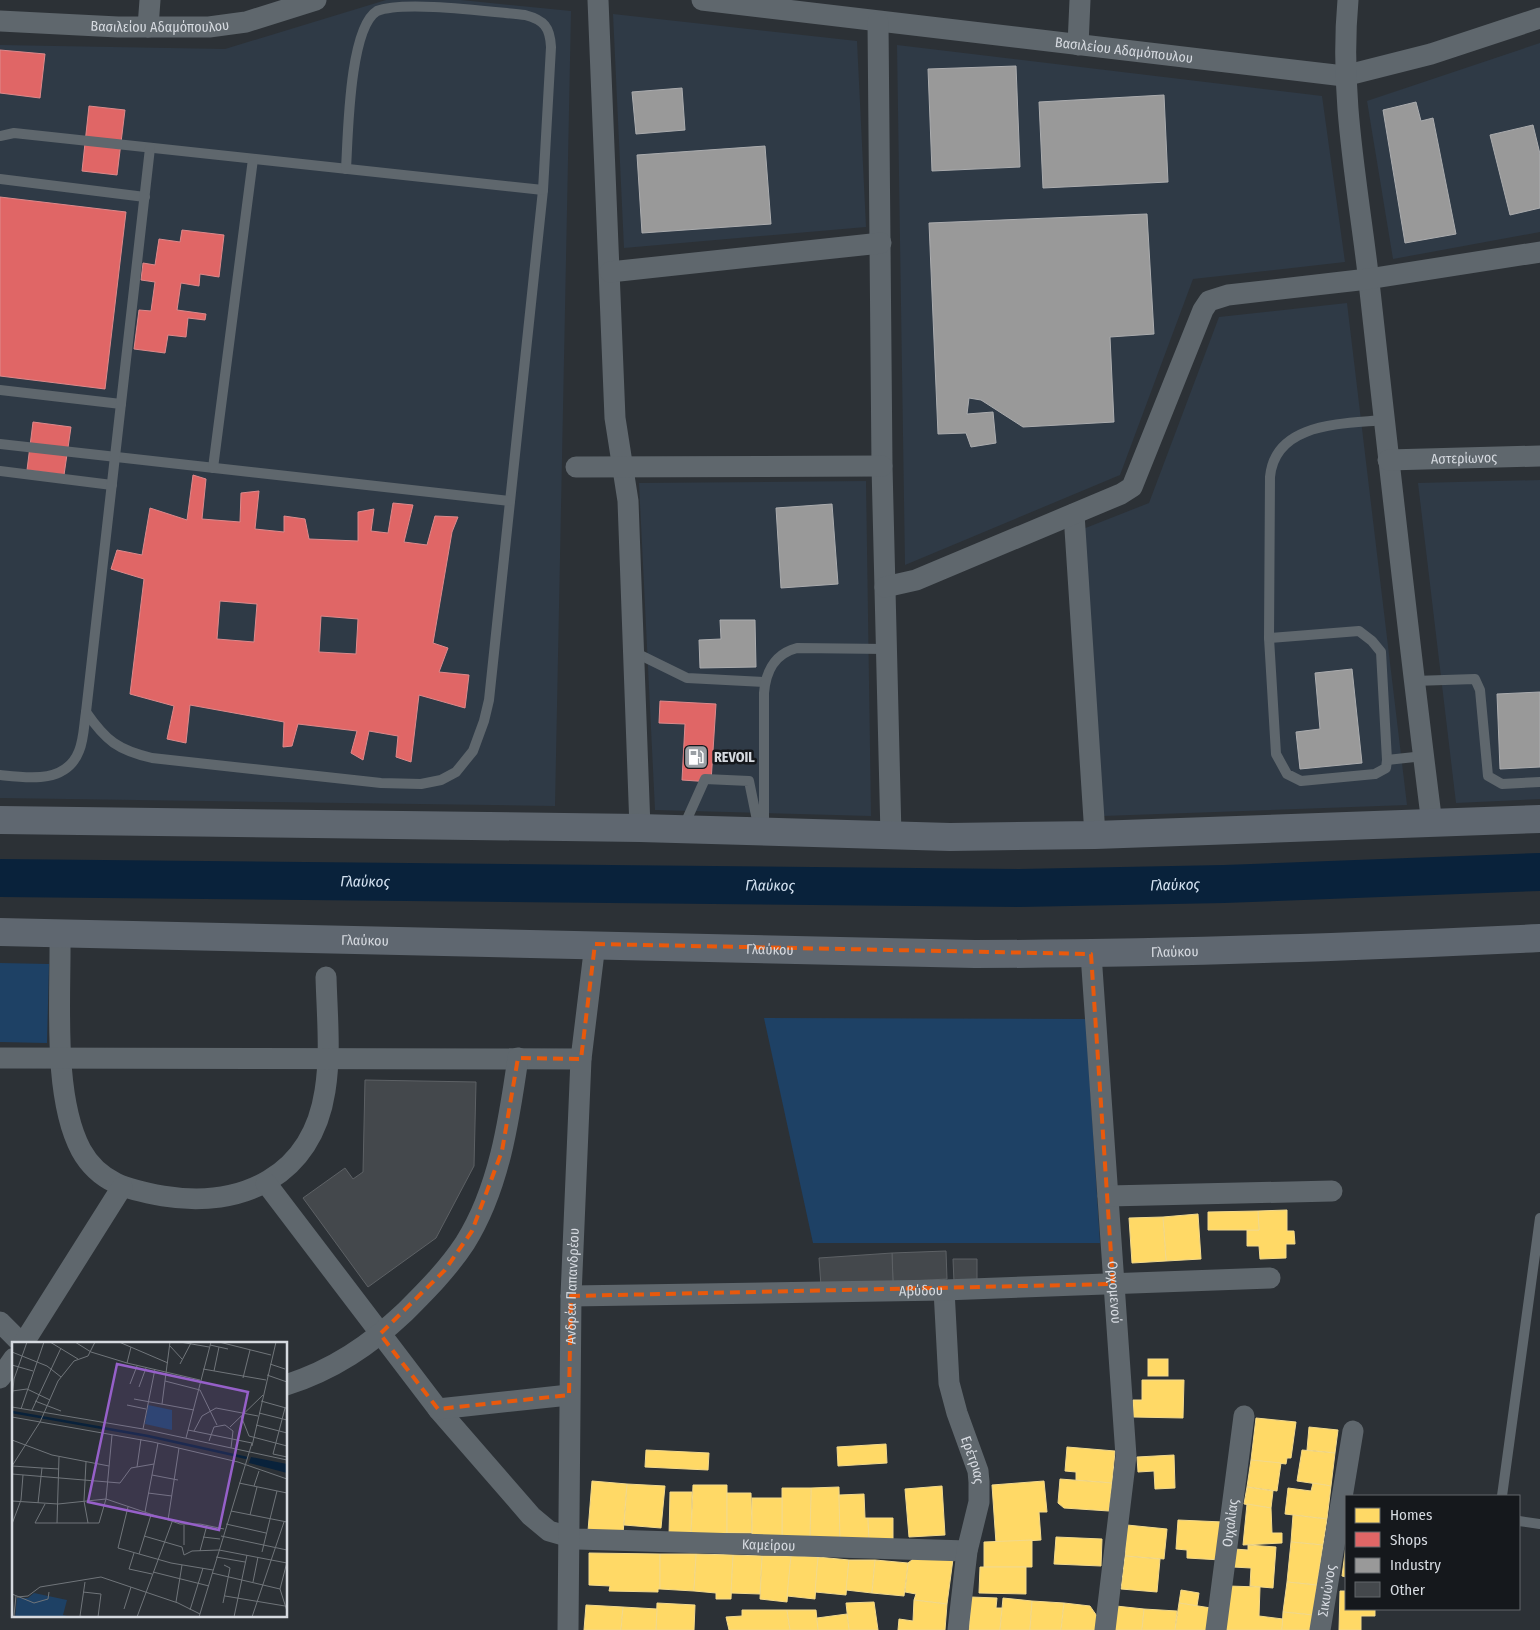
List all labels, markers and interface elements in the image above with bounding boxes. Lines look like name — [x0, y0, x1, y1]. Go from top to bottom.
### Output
street label: Βασιλείου Αδαμόπουλου — [90, 16, 230, 36]
street label: Βασιλείου Αδαμόπουλου — [1054, 33, 1194, 67]
street label: Αστερίωνος — [1431, 449, 1497, 467]
fuel station icon: REVOIL — [683, 744, 709, 770]
place label: REVOIL — [714, 749, 755, 766]
water label: Γλαύκος — [340, 872, 391, 891]
water label: Γλαύκος — [1150, 875, 1201, 894]
water label: Γλαύκος — [745, 876, 796, 895]
street label: Γλαύκου — [341, 931, 389, 949]
street label: Γλαύκου — [746, 940, 794, 958]
street label: Γλαύκου — [1151, 943, 1199, 961]
street label: Ανδρέα Παπανδρέου — [562, 1228, 582, 1344]
street label: Ορχομενού — [1104, 1260, 1125, 1324]
street label: Αβύδου — [899, 1282, 943, 1299]
inset map — [12, 1342, 288, 1618]
street label: Ερέτριας — [958, 1434, 988, 1485]
legend — [1345, 1495, 1520, 1610]
street label: Οιχαλίας — [1218, 1498, 1242, 1548]
text: Homes — [1390, 1506, 1432, 1524]
text: Shops — [1390, 1531, 1428, 1549]
street label: Καμείρου — [742, 1536, 796, 1554]
text: Industry — [1390, 1556, 1441, 1574]
street label: Σικυώνος — [1314, 1563, 1339, 1618]
text: Other — [1390, 1581, 1426, 1599]

